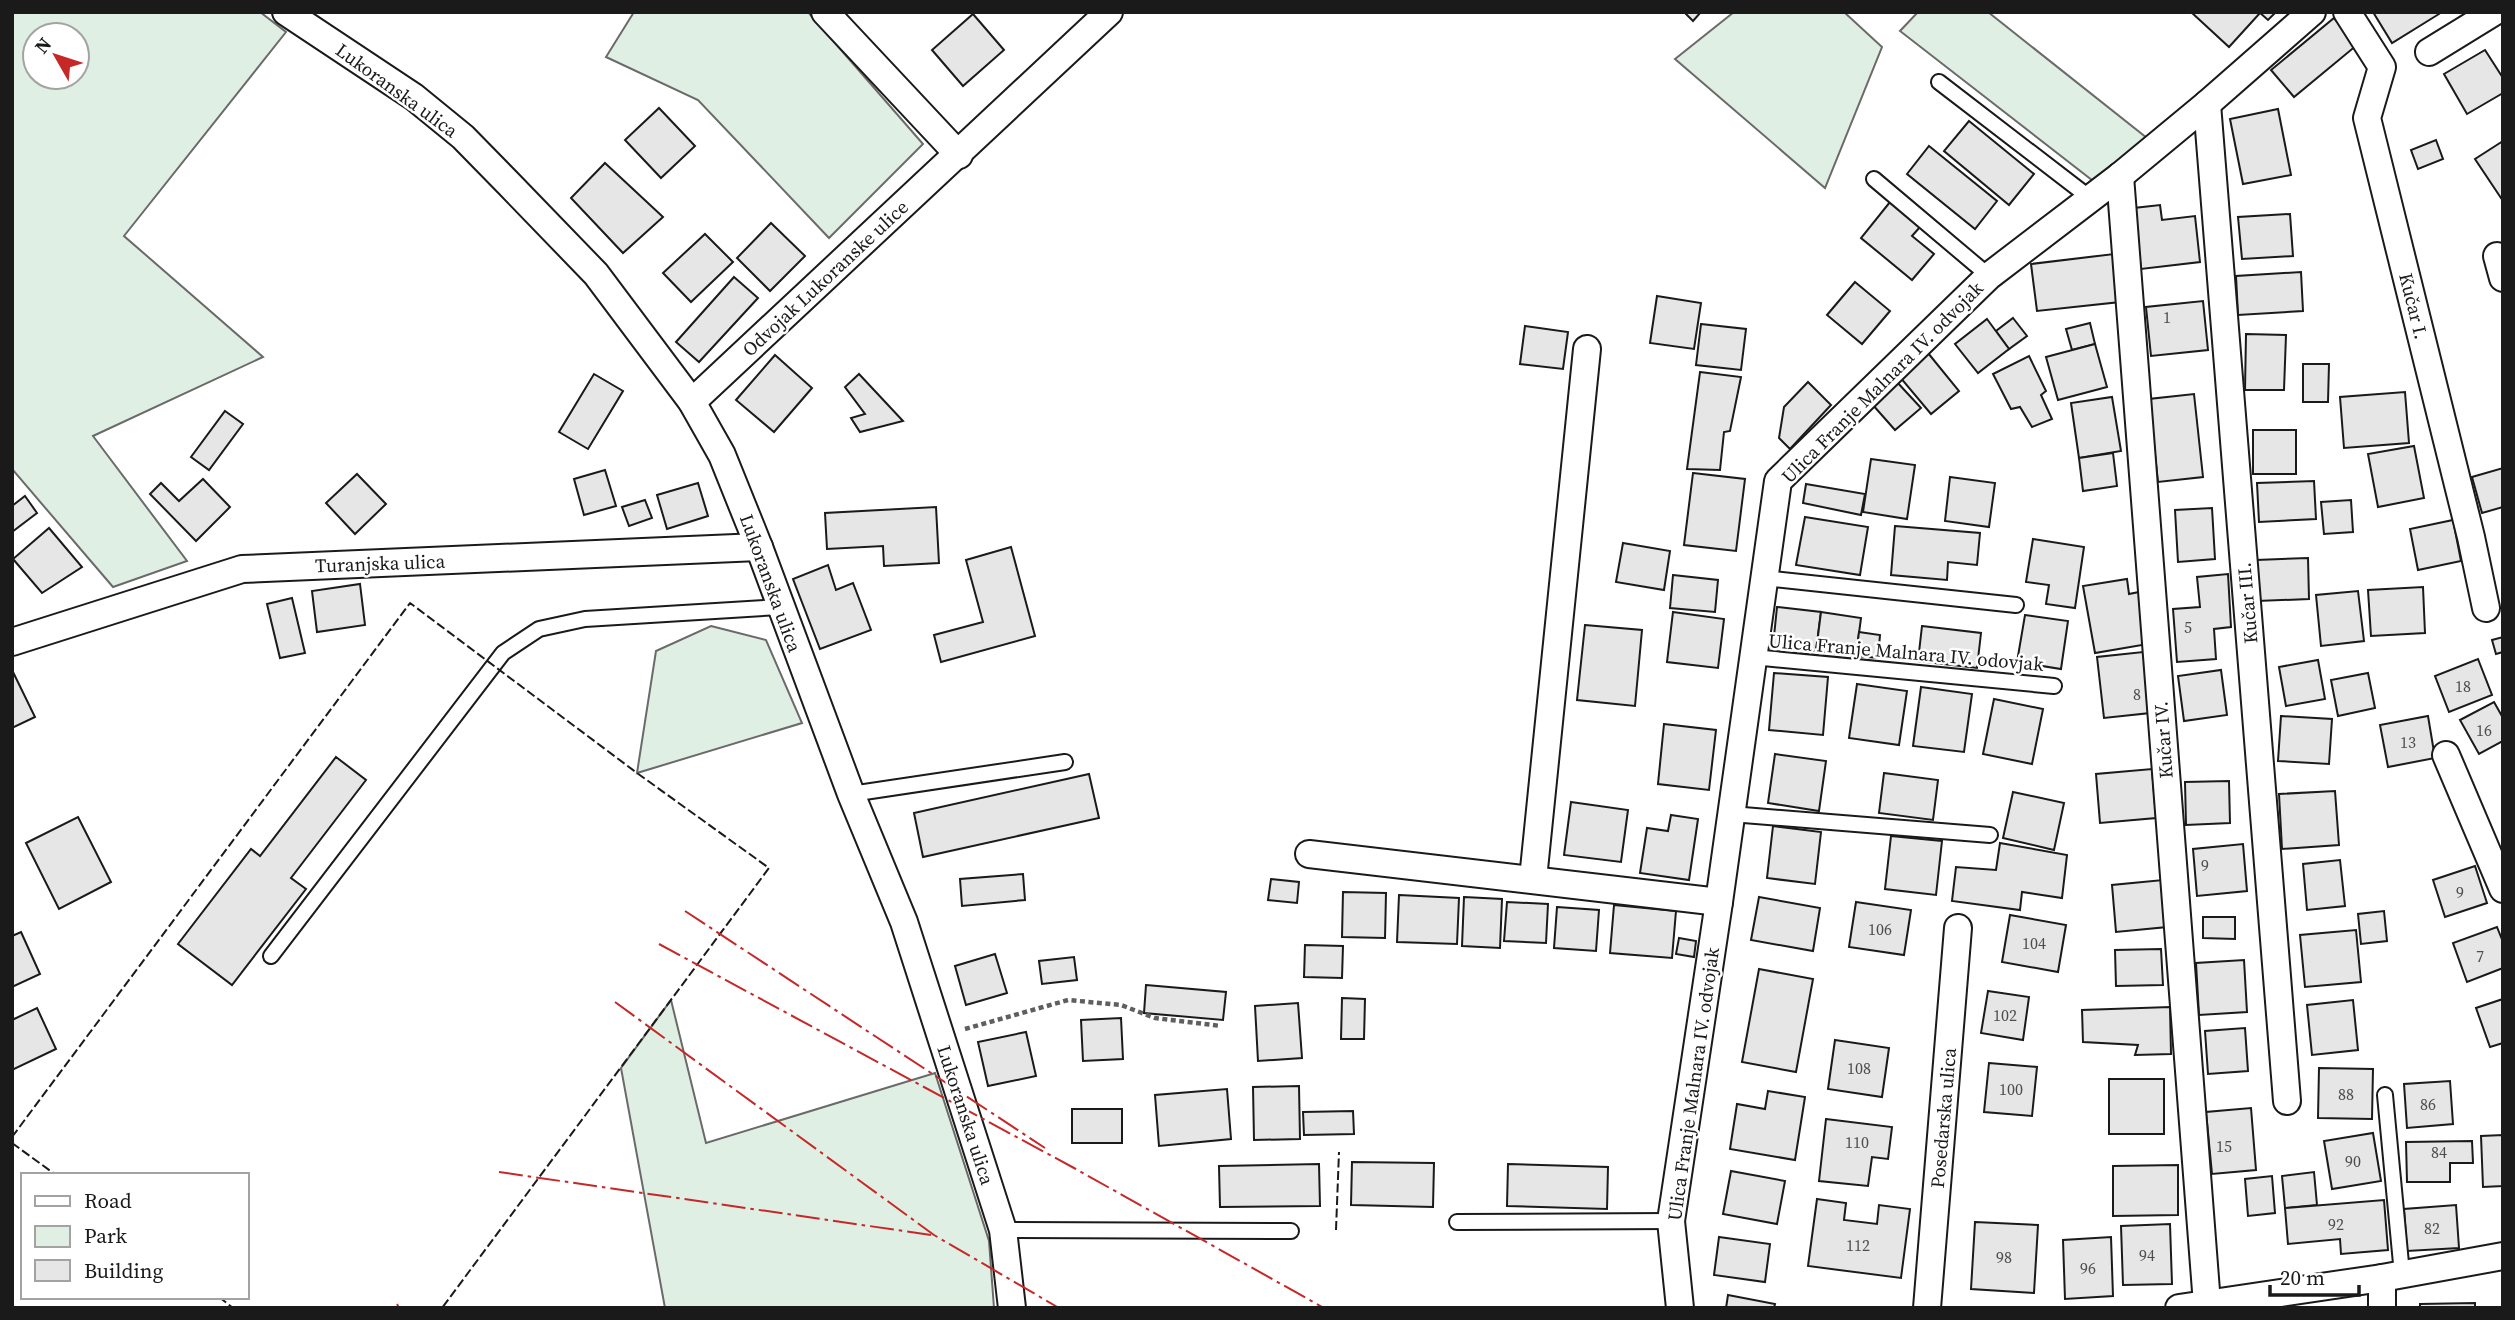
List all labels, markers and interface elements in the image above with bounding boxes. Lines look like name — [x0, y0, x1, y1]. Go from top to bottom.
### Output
north arrow — [21, 21, 91, 91]
text: N — [28, 32, 57, 59]
street label: Lukoranska ulica — [331, 37, 464, 143]
street label: Odvojak Lukoranske ulice — [736, 194, 914, 362]
street label: Kučar I. — [2393, 270, 2435, 342]
street label: Ulica Franje Malnara IV. odvojak — [1775, 275, 1989, 489]
house number: 1 — [2163, 306, 2171, 328]
street label: Lukoranska ulica — [734, 510, 808, 656]
street label: Turanjska ulica — [314, 548, 446, 578]
street label: Kučar III. — [2231, 561, 2263, 645]
house number: 5 — [2184, 616, 2192, 638]
street label: Ulica Franje Malnara IV. odovjak — [1767, 627, 2045, 677]
house number: 18 — [2455, 675, 2471, 697]
house number: 8 — [2133, 683, 2141, 705]
street label: Kučar IV. — [2147, 700, 2179, 780]
house number: 16 — [2476, 719, 2492, 741]
house number: 13 — [2400, 731, 2416, 753]
house number: 9 — [2201, 854, 2209, 876]
house number: 9 — [2456, 881, 2464, 903]
house number: 106 — [1868, 918, 1892, 940]
house number: 104 — [2022, 932, 2046, 954]
street label: Ulica Franje Malnara IV. odvojak — [1661, 945, 1725, 1222]
house number: 7 — [2476, 945, 2484, 967]
house number: 102 — [1993, 1004, 2017, 1026]
street label: Lukoranska ulica — [931, 1042, 1001, 1188]
street label: Posedarska ulica — [1924, 1046, 1962, 1189]
house number: 108 — [1847, 1057, 1871, 1079]
house number: 100 — [1999, 1078, 2023, 1100]
house number: 88 — [2338, 1083, 2354, 1105]
house number: 86 — [2420, 1093, 2436, 1115]
house number: 110 — [1845, 1131, 1869, 1153]
house number: 15 — [2216, 1135, 2232, 1157]
house number: 84 — [2431, 1141, 2447, 1163]
house number: 90 — [2345, 1150, 2361, 1172]
legend — [21, 1173, 248, 1299]
text: Road — [84, 1186, 132, 1215]
house number: 92 — [2328, 1213, 2344, 1235]
house number: 82 — [2424, 1217, 2440, 1239]
text: Park — [84, 1221, 128, 1250]
house number: 112 — [1846, 1234, 1870, 1256]
house number: 94 — [2139, 1244, 2155, 1266]
house number: 98 — [1996, 1246, 2012, 1268]
scale bar — [2270, 1254, 2359, 1298]
text: Building — [84, 1256, 163, 1285]
house number: 96 — [2080, 1257, 2096, 1279]
text: 20 m — [2280, 1263, 2325, 1292]

